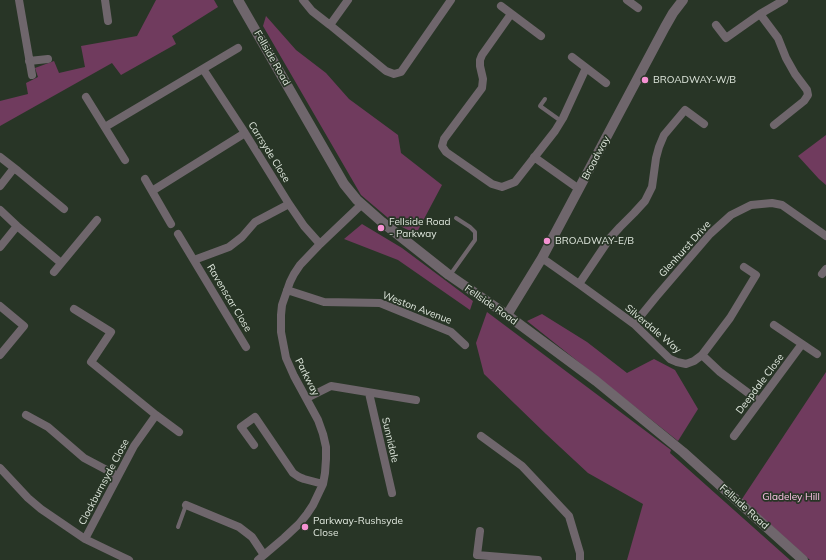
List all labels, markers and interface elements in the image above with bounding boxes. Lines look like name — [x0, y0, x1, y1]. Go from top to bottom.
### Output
street label: Fellside Road — [251, 28, 293, 88]
place label: BROADWAY-W/B — [653, 74, 736, 86]
marker: BROADWAY-W/B — [640, 75, 650, 85]
street label: Carrsyde Close — [246, 119, 292, 185]
street label: Broadway — [579, 134, 613, 182]
place label: Fellside Road - Parkway — [389, 216, 451, 240]
street label: Glenhurst Drive — [657, 218, 713, 280]
marker: Fellside Road - Parkway — [376, 223, 386, 233]
place label: BROADWAY-E/B — [555, 235, 634, 247]
marker: BROADWAY-E/B — [542, 236, 552, 246]
street label: Ravenscar Close — [204, 262, 254, 334]
street label: Fellside Road — [462, 282, 520, 328]
street label: Weston Avenue — [381, 289, 453, 327]
street label: Silverdale Way — [623, 302, 683, 356]
street label: Deepdale Close — [734, 352, 786, 416]
street label: Parkway — [292, 356, 322, 398]
street label: Sunnidale — [379, 416, 401, 464]
street label: Clockburnsyde Close — [76, 437, 132, 527]
street label: Fellside Road — [717, 482, 771, 532]
park label: Gladeley Hill — [762, 491, 820, 503]
place label: Parkway-Rushsyde Close — [313, 515, 403, 538]
marker: Parkway-Rushsyde Close — [300, 522, 310, 532]

